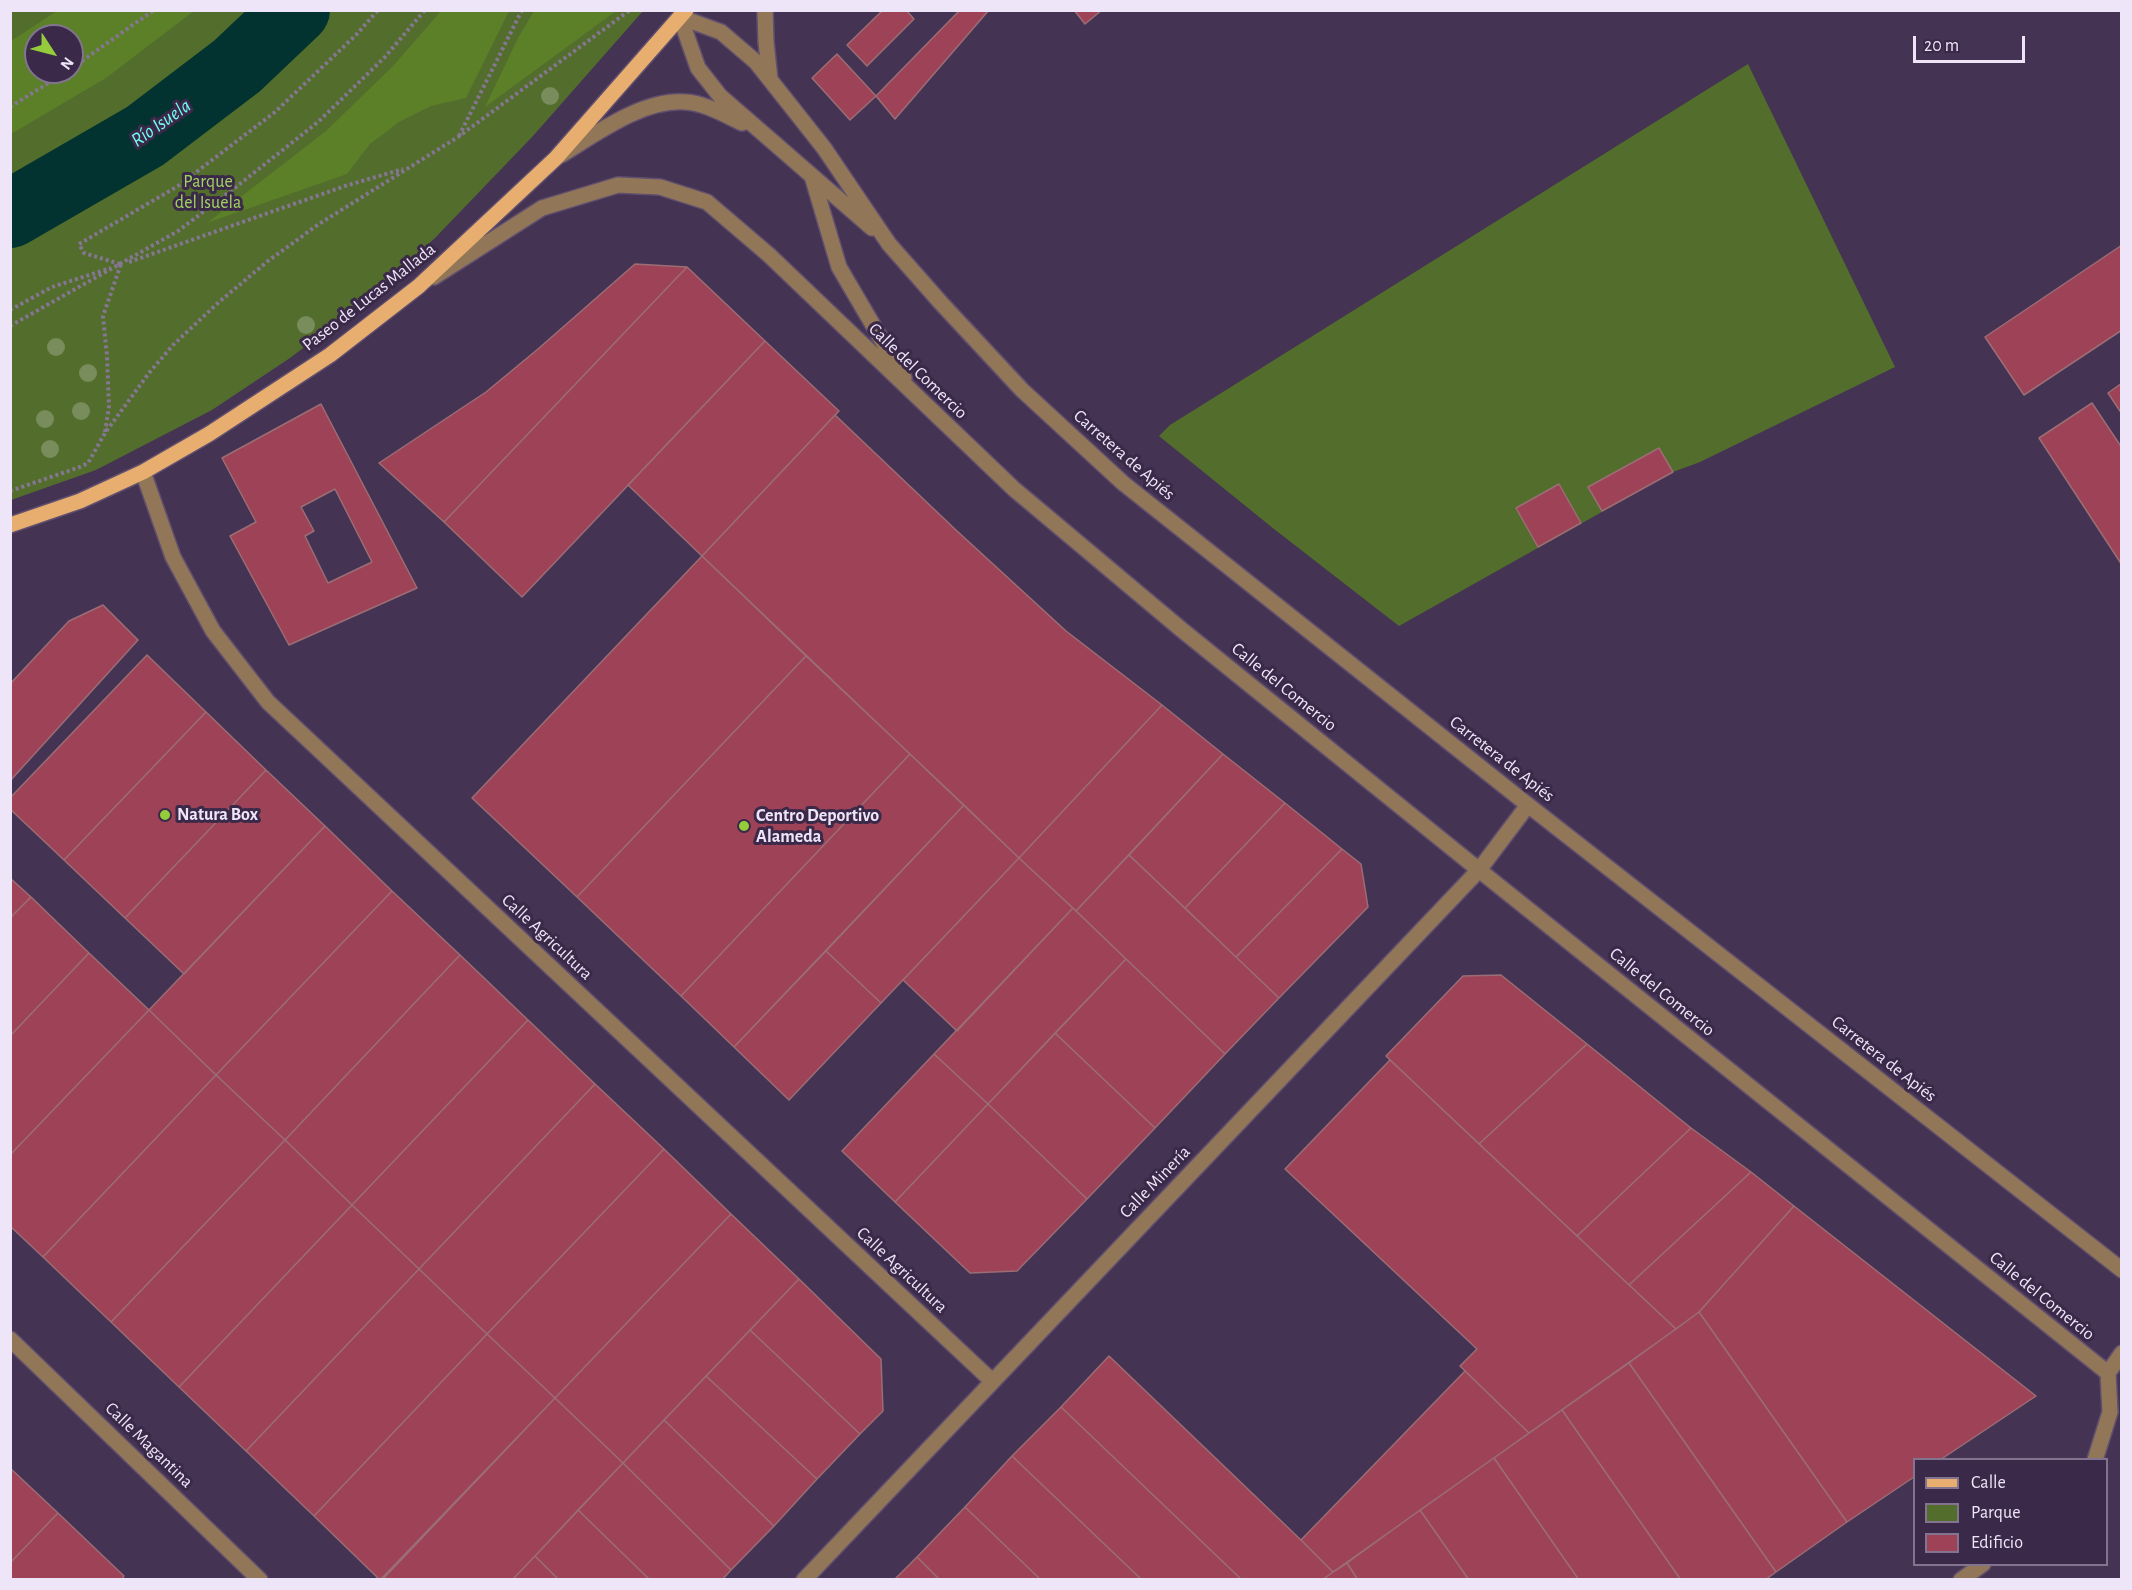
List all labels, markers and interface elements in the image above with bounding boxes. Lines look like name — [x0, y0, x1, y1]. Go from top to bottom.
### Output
north arrow — [24, 24, 84, 84]
scale bar — [1916, 24, 2028, 62]
text: 20 m — [1924, 37, 1959, 55]
text: N — [57, 54, 77, 73]
water label: Río Isuela — [126, 94, 196, 152]
park label: Parque del Isuela — [175, 171, 241, 213]
street label: Paseo de Lucas Mallada — [298, 238, 440, 356]
street label: Calle del Comercio — [864, 318, 972, 424]
street label: Carretera de Apiés — [1069, 405, 1179, 505]
street label: Calle del Comercio — [1227, 638, 1341, 736]
street label: Carretera de Apiés — [1445, 711, 1559, 807]
place label: Natura Box — [177, 804, 258, 826]
place label: Centro Deportivo Alameda — [756, 805, 879, 848]
marker: Natura Box — [158, 808, 172, 822]
marker: Centro Deportivo Alameda — [737, 819, 751, 833]
street label: Calle Agricultura — [497, 889, 597, 985]
street label: Calle del Comercio — [1605, 943, 1719, 1041]
street label: Carretera de Apiés — [1827, 1011, 1941, 1107]
street label: Calle Minería — [1115, 1141, 1195, 1223]
street label: Calle Agricultura — [852, 1222, 952, 1318]
street label: Calle del Comercio — [1985, 1247, 2099, 1345]
street label: Calle Magantina — [101, 1398, 197, 1492]
legend — [1913, 1458, 2108, 1566]
text: Calle — [1971, 1474, 2006, 1492]
text: Parque — [1971, 1504, 2020, 1522]
text: Edificio — [1971, 1534, 2023, 1552]

